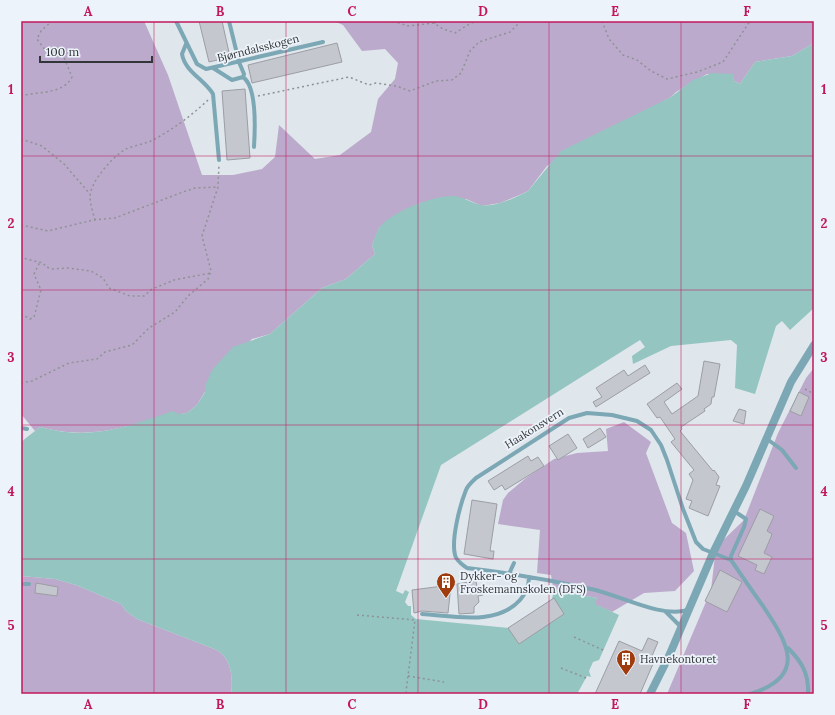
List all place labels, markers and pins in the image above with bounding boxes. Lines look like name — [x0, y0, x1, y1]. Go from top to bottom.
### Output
place label: Dykker- og Froskemannskolen (DFS) — [460, 569, 586, 597]
building icon: Dykker- og Froskemannskolen (DFS) — [435, 571, 457, 599]
building icon: Havnekontoret — [615, 648, 637, 676]
place label: Havnekontoret — [640, 652, 717, 666]

